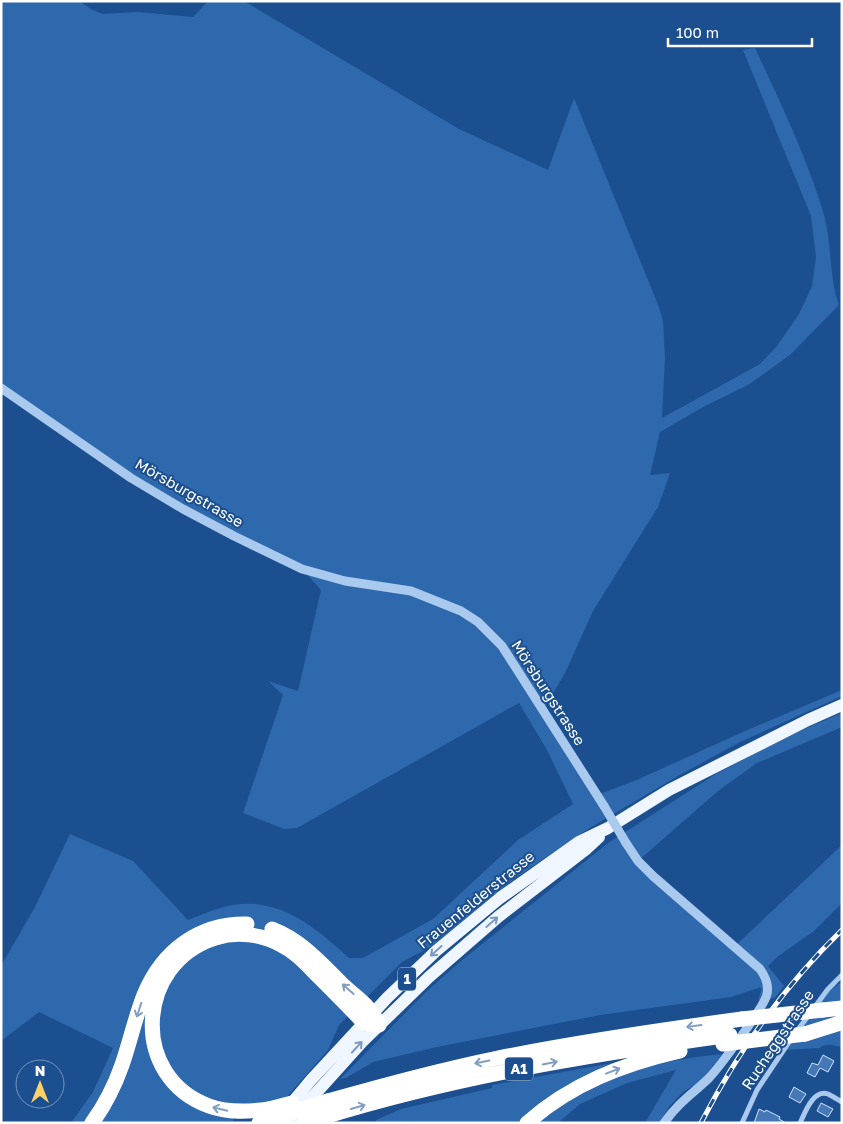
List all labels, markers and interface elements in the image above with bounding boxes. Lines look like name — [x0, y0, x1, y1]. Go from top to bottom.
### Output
scale bar — [668, 15, 812, 47]
text: 100 m — [676, 23, 719, 41]
street label: Mörsburgstrasse — [132, 454, 247, 530]
street label: Mörsburgstrasse — [508, 637, 590, 749]
street label: Frauenfelderstrasse — [413, 846, 538, 952]
one-way arrow — [486, 916, 499, 928]
one-way arrow — [430, 946, 443, 957]
road number: 1 — [398, 968, 416, 991]
one-way arrow — [341, 983, 354, 994]
street label: Rucheggstrasse — [737, 986, 817, 1093]
one-way arrow — [133, 1002, 143, 1018]
one-way arrow — [686, 1021, 702, 1031]
one-way arrow — [351, 1041, 363, 1054]
one-way arrow — [474, 1058, 490, 1067]
road number: A1 — [505, 1058, 533, 1080]
one-way arrow — [542, 1058, 558, 1067]
north arrow — [15, 1059, 65, 1109]
text: N — [35, 1062, 45, 1079]
one-way arrow — [605, 1066, 620, 1075]
one-way arrow — [349, 1102, 365, 1112]
one-way arrow — [213, 1104, 229, 1113]

